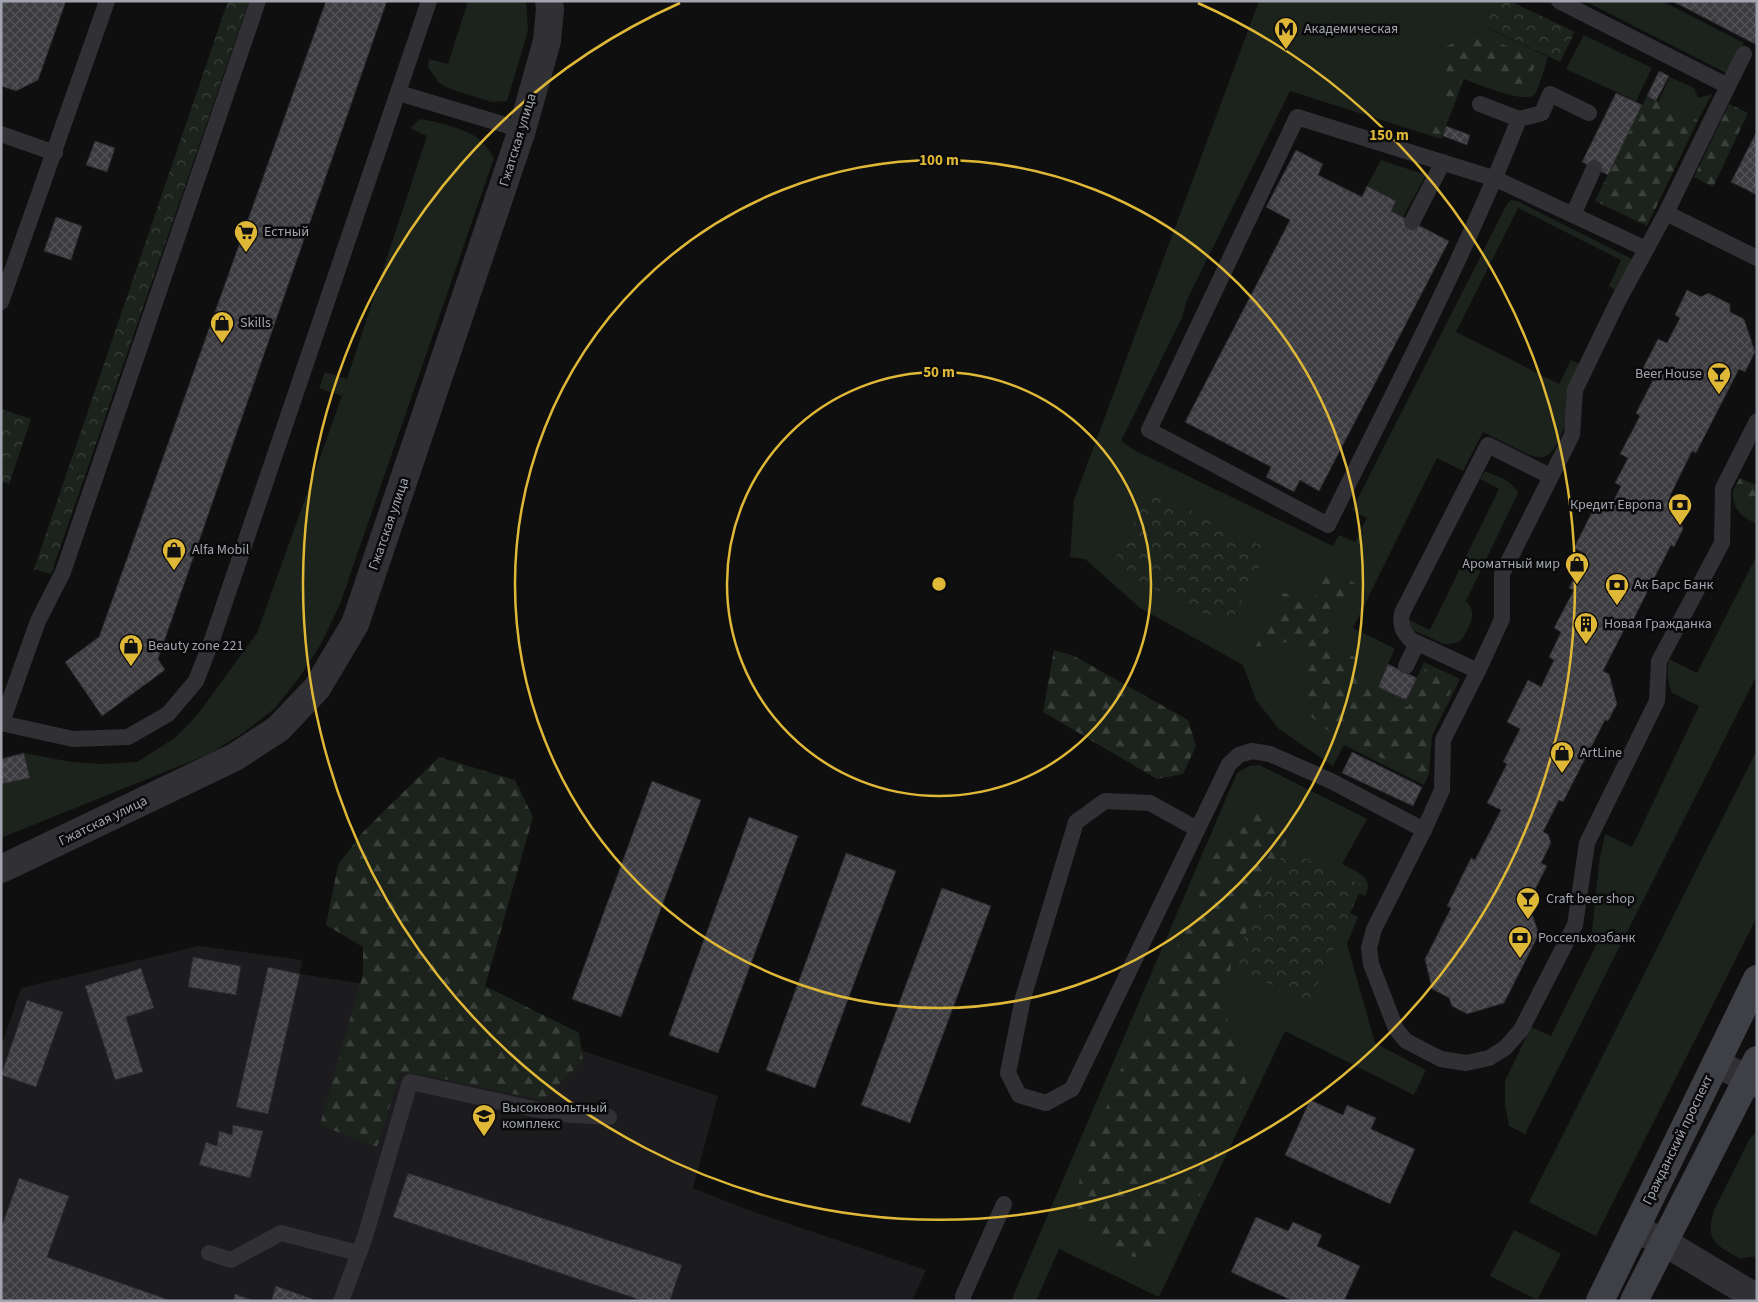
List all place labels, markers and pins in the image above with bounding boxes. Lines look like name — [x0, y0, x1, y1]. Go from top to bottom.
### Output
metro station icon: Академическая — [1273, 16, 1299, 50]
place label: Академическая — [1304, 19, 1398, 39]
supermarket icon: Естный — [233, 219, 259, 253]
place label: Естный — [264, 222, 309, 242]
shop icon: Skills — [209, 310, 235, 344]
place label: Skills — [240, 313, 271, 333]
bar icon: Beer House — [1706, 361, 1732, 395]
place label: Beer House — [1635, 364, 1702, 384]
bank icon: Кредит Европа — [1667, 492, 1693, 526]
place label: Кредит Европа — [1570, 495, 1662, 515]
shop icon: Alfa Mobil — [161, 537, 187, 571]
place label: Alfa Mobil — [192, 540, 250, 560]
shop icon: Ароматный мир — [1564, 551, 1590, 585]
place label: Ароматный мир — [1462, 554, 1560, 574]
bank icon: Ак Барс Банк — [1604, 572, 1630, 606]
centre of rings — [930, 575, 948, 593]
place label: Ак Барс Банк — [1634, 575, 1714, 595]
building icon: Новая Гражданка — [1573, 611, 1599, 645]
place label: Новая Гражданка — [1604, 614, 1712, 634]
shop icon: Beauty zone 221 — [118, 633, 144, 667]
place label: Beauty zone 221 — [148, 636, 243, 656]
shop icon: ArtLine — [1549, 740, 1575, 774]
place label: ArtLine — [1580, 743, 1622, 763]
bar icon: Craft beer shop — [1515, 886, 1541, 920]
place label: Craft beer shop — [1546, 889, 1635, 909]
bank icon: Россельхозбанк — [1507, 925, 1533, 959]
place label: Россельхозбанк — [1538, 928, 1636, 948]
place label: Высоковольтный комплекc — [502, 1098, 607, 1134]
school or university icon: Высоковольтный комплекc — [471, 1103, 497, 1137]

